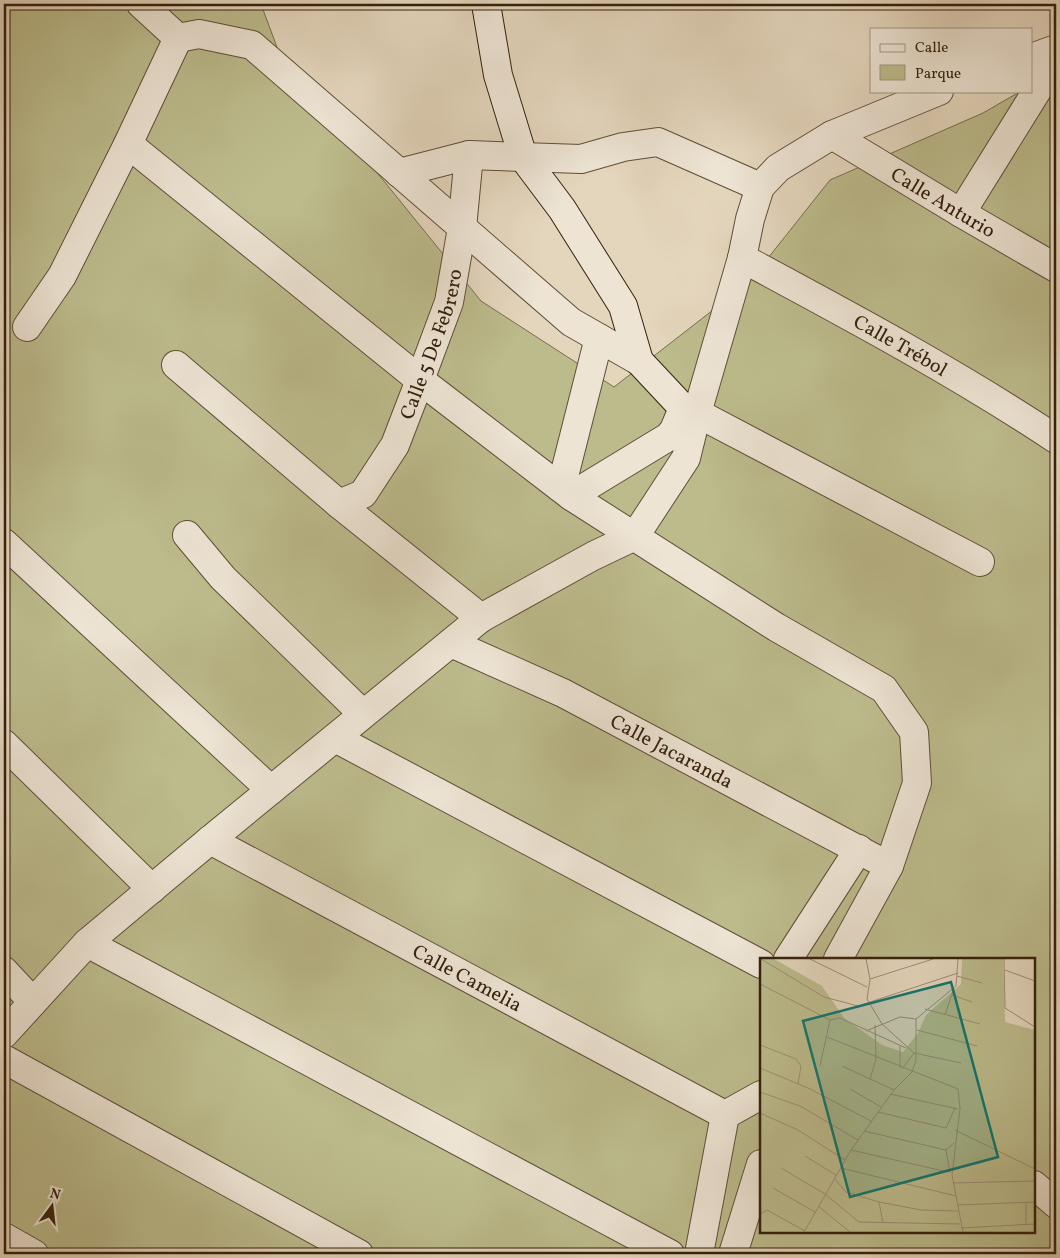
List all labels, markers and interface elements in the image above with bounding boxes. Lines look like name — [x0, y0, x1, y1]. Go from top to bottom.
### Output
legend — [870, 28, 1032, 92]
text: Calle — [915, 38, 948, 59]
text: Parque — [915, 64, 961, 85]
street label: Calle Anturio — [885, 161, 1000, 246]
street label: Calle 5 De Febrero — [394, 267, 471, 424]
street label: Calle Trébol — [848, 309, 952, 384]
street label: Calle Jacaranda — [605, 708, 737, 797]
street label: Calle Camelia — [407, 939, 526, 1020]
inset map — [760, 958, 1035, 1233]
north arrow — [28, 1180, 78, 1230]
text: N — [48, 1184, 62, 1205]

